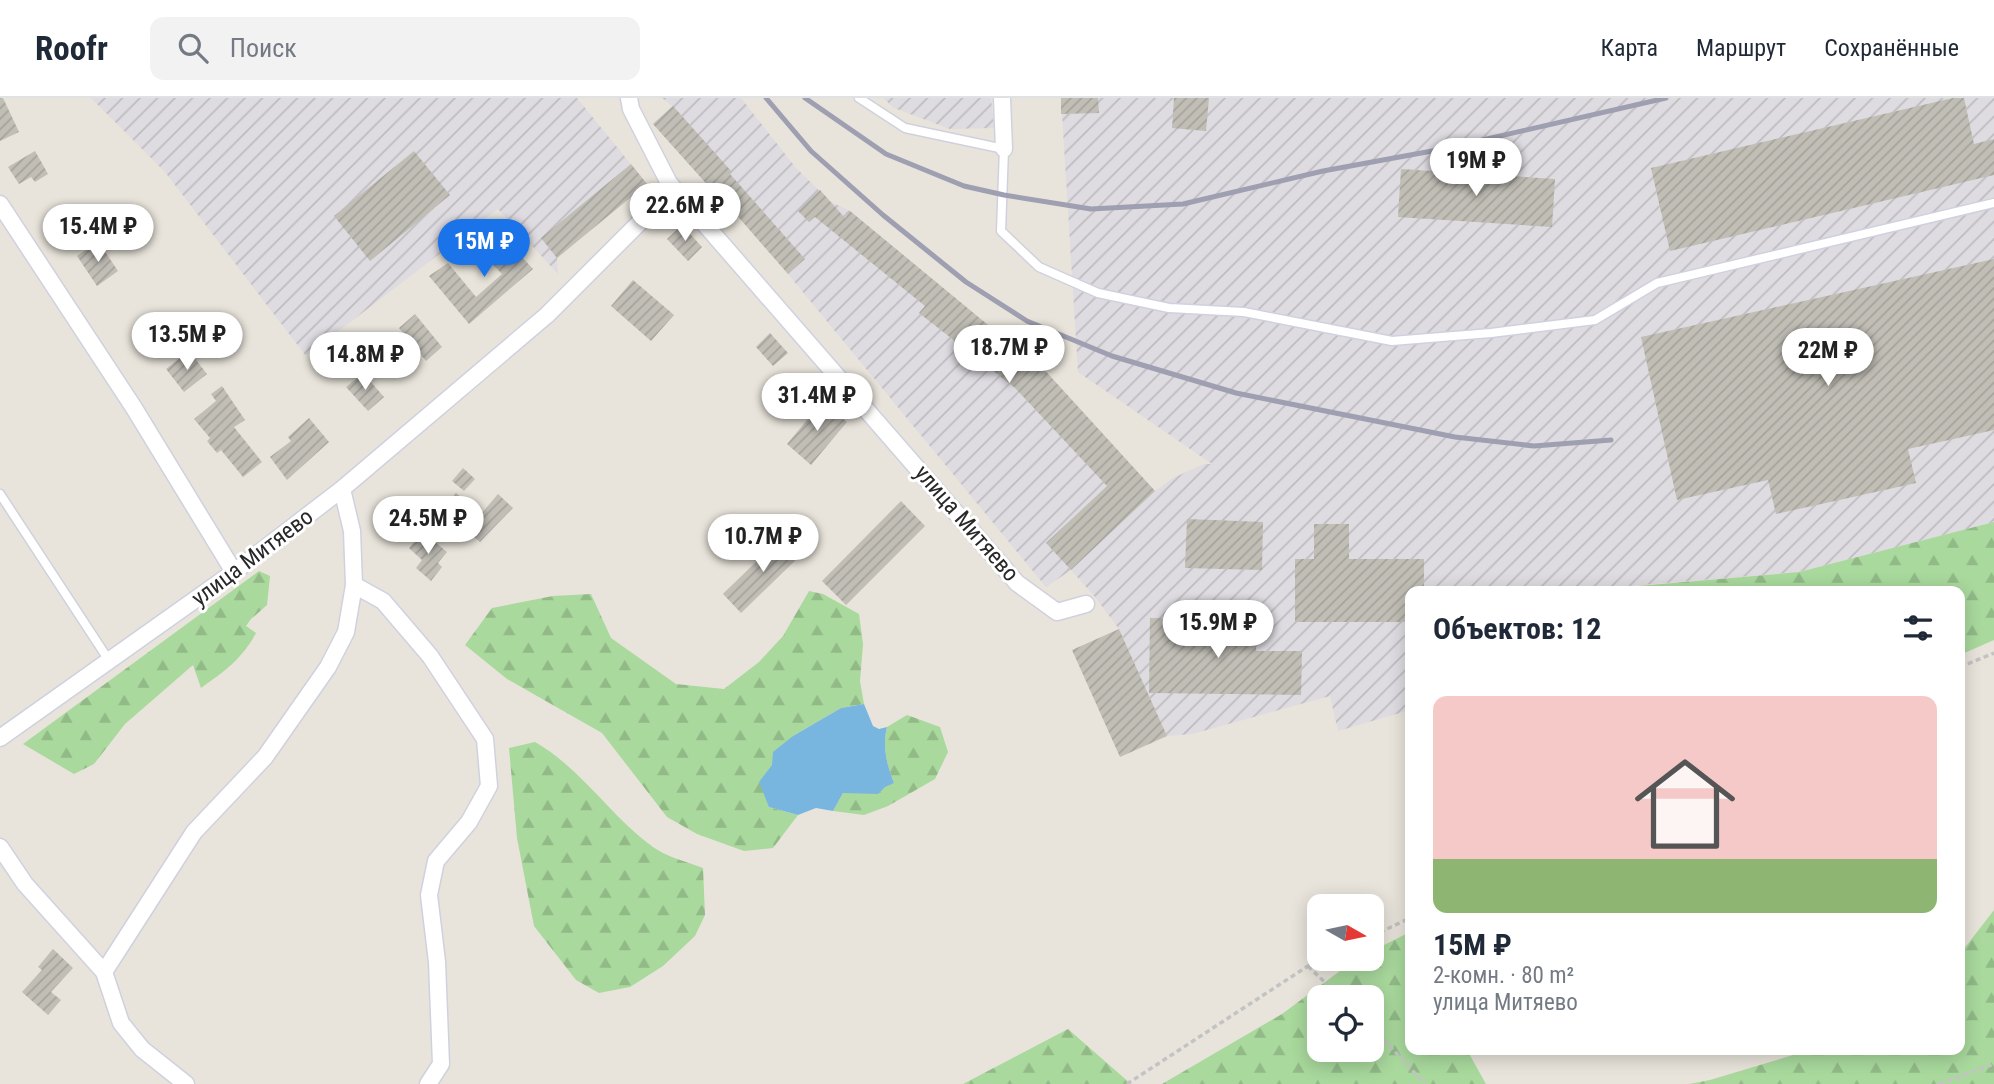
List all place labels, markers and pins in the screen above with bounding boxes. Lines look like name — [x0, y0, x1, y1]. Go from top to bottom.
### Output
pin: 19M ₽ — [1427, 139, 1525, 198]
pin: 22.6M ₽ — [620, 184, 750, 243]
pin: 15.4M ₽ — [33, 204, 163, 264]
pin: 15M ₽ — [435, 220, 533, 279]
pin: 13.5M ₽ — [122, 313, 252, 372]
pin: 18.7M ₽ — [944, 326, 1074, 385]
pin: 22M ₽ — [1779, 328, 1877, 388]
pin: 14.8M ₽ — [300, 332, 430, 392]
pin: 31.4M ₽ — [752, 374, 882, 433]
pin: 24.5M ₽ — [363, 496, 493, 556]
pin: 10.7M ₽ — [698, 514, 828, 574]
pin: 15.9M ₽ — [1153, 601, 1283, 660]

